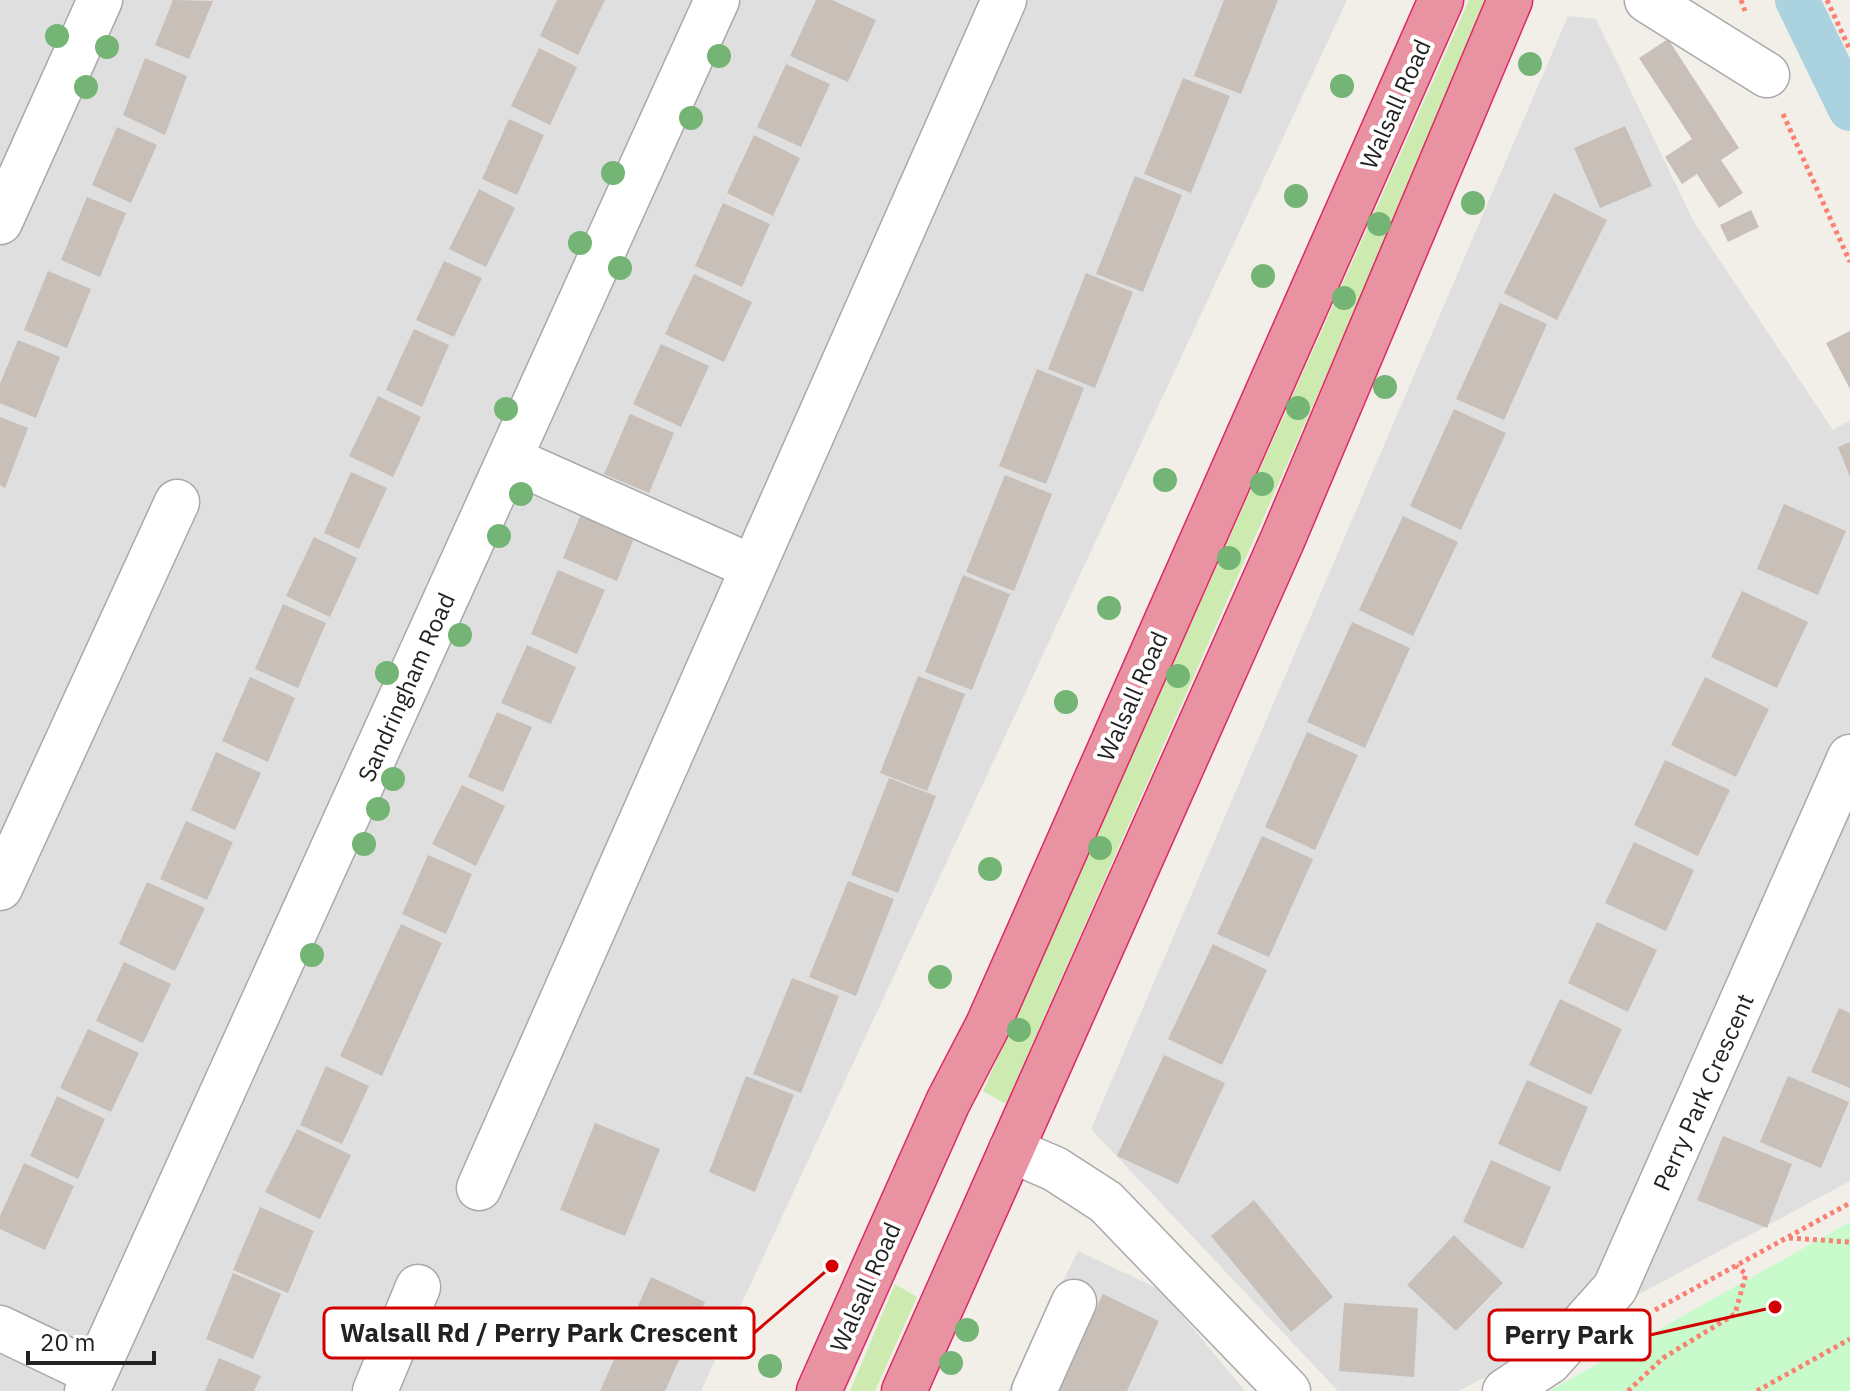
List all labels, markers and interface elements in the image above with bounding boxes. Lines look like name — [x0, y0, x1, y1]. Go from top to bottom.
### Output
street label: Walsall Road — [1352, 34, 1438, 174]
street label: Sandringham Road — [350, 587, 462, 787]
street label: Walsall Road — [1089, 626, 1175, 766]
street label: Perry Park Crescent — [1645, 988, 1761, 1196]
street label: Walsall Road — [822, 1217, 908, 1357]
callout: Walsall Rd / Perry Park Crescent — [324, 1308, 754, 1358]
callout: Perry Park — [1489, 1310, 1650, 1360]
scale bar — [28, 1315, 154, 1365]
text: Walsall Rd / Perry Park Crescent — [340, 1315, 738, 1349]
text: Perry Park — [1504, 1317, 1634, 1351]
text: 20 m — [40, 1326, 95, 1358]

